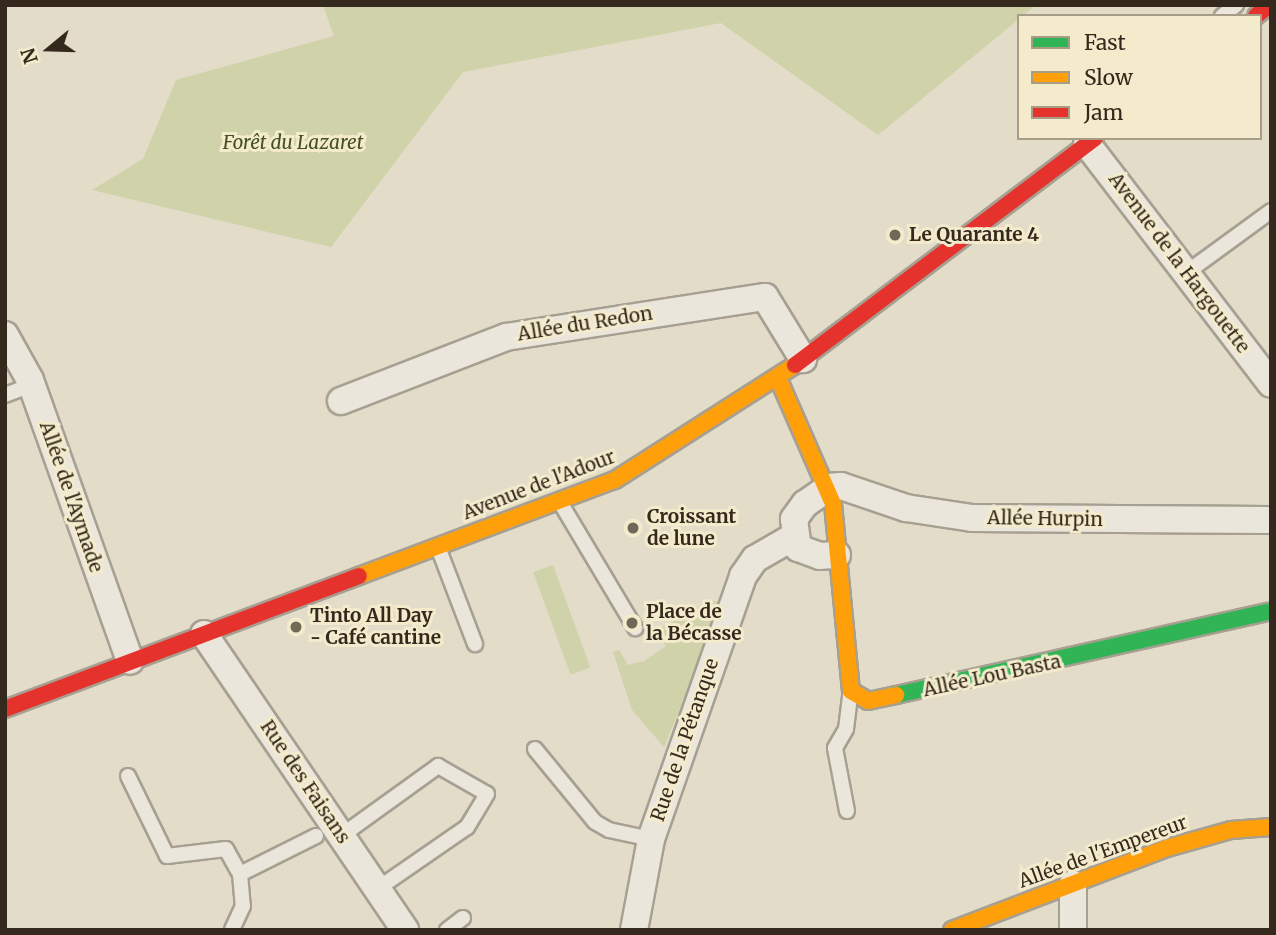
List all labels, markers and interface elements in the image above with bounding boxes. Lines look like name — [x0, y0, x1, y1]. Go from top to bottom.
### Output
north arrow — [14, 14, 84, 84]
legend — [1017, 14, 1262, 140]
text: Fast — [1084, 29, 1126, 56]
text: N — [15, 45, 43, 67]
text: Slow — [1084, 64, 1133, 91]
text: Jam — [1084, 99, 1123, 126]
park label: Forêt du Lazaret — [223, 132, 363, 154]
street label: Avenue de la Hargouette — [1104, 168, 1254, 358]
place label: Le Quarante 4 — [909, 224, 1039, 246]
marker: Le Quarante 4 — [887, 227, 903, 243]
street label: Allée du Redon — [516, 302, 654, 346]
street label: Allée de l'Aymade — [34, 418, 108, 576]
street label: Avenue de l'Adour — [459, 445, 619, 525]
place label: Croissant de lune — [647, 506, 736, 550]
street label: Allée Hurpin — [987, 507, 1103, 531]
marker: Croissant de lune — [625, 520, 641, 536]
place label: Place de la Bécasse — [646, 601, 742, 645]
place label: Tinto All Day - Café cantine — [310, 605, 441, 649]
marker: Place de la Bécasse — [624, 615, 640, 631]
marker: Tinto All Day - Café cantine — [288, 619, 304, 635]
street label: Allée Lou Basta — [921, 650, 1063, 702]
street label: Rue de la Pétanque — [646, 655, 724, 825]
street label: Rue des Faisans — [255, 716, 355, 848]
street label: Allée de l'Empereur — [1016, 811, 1190, 893]

